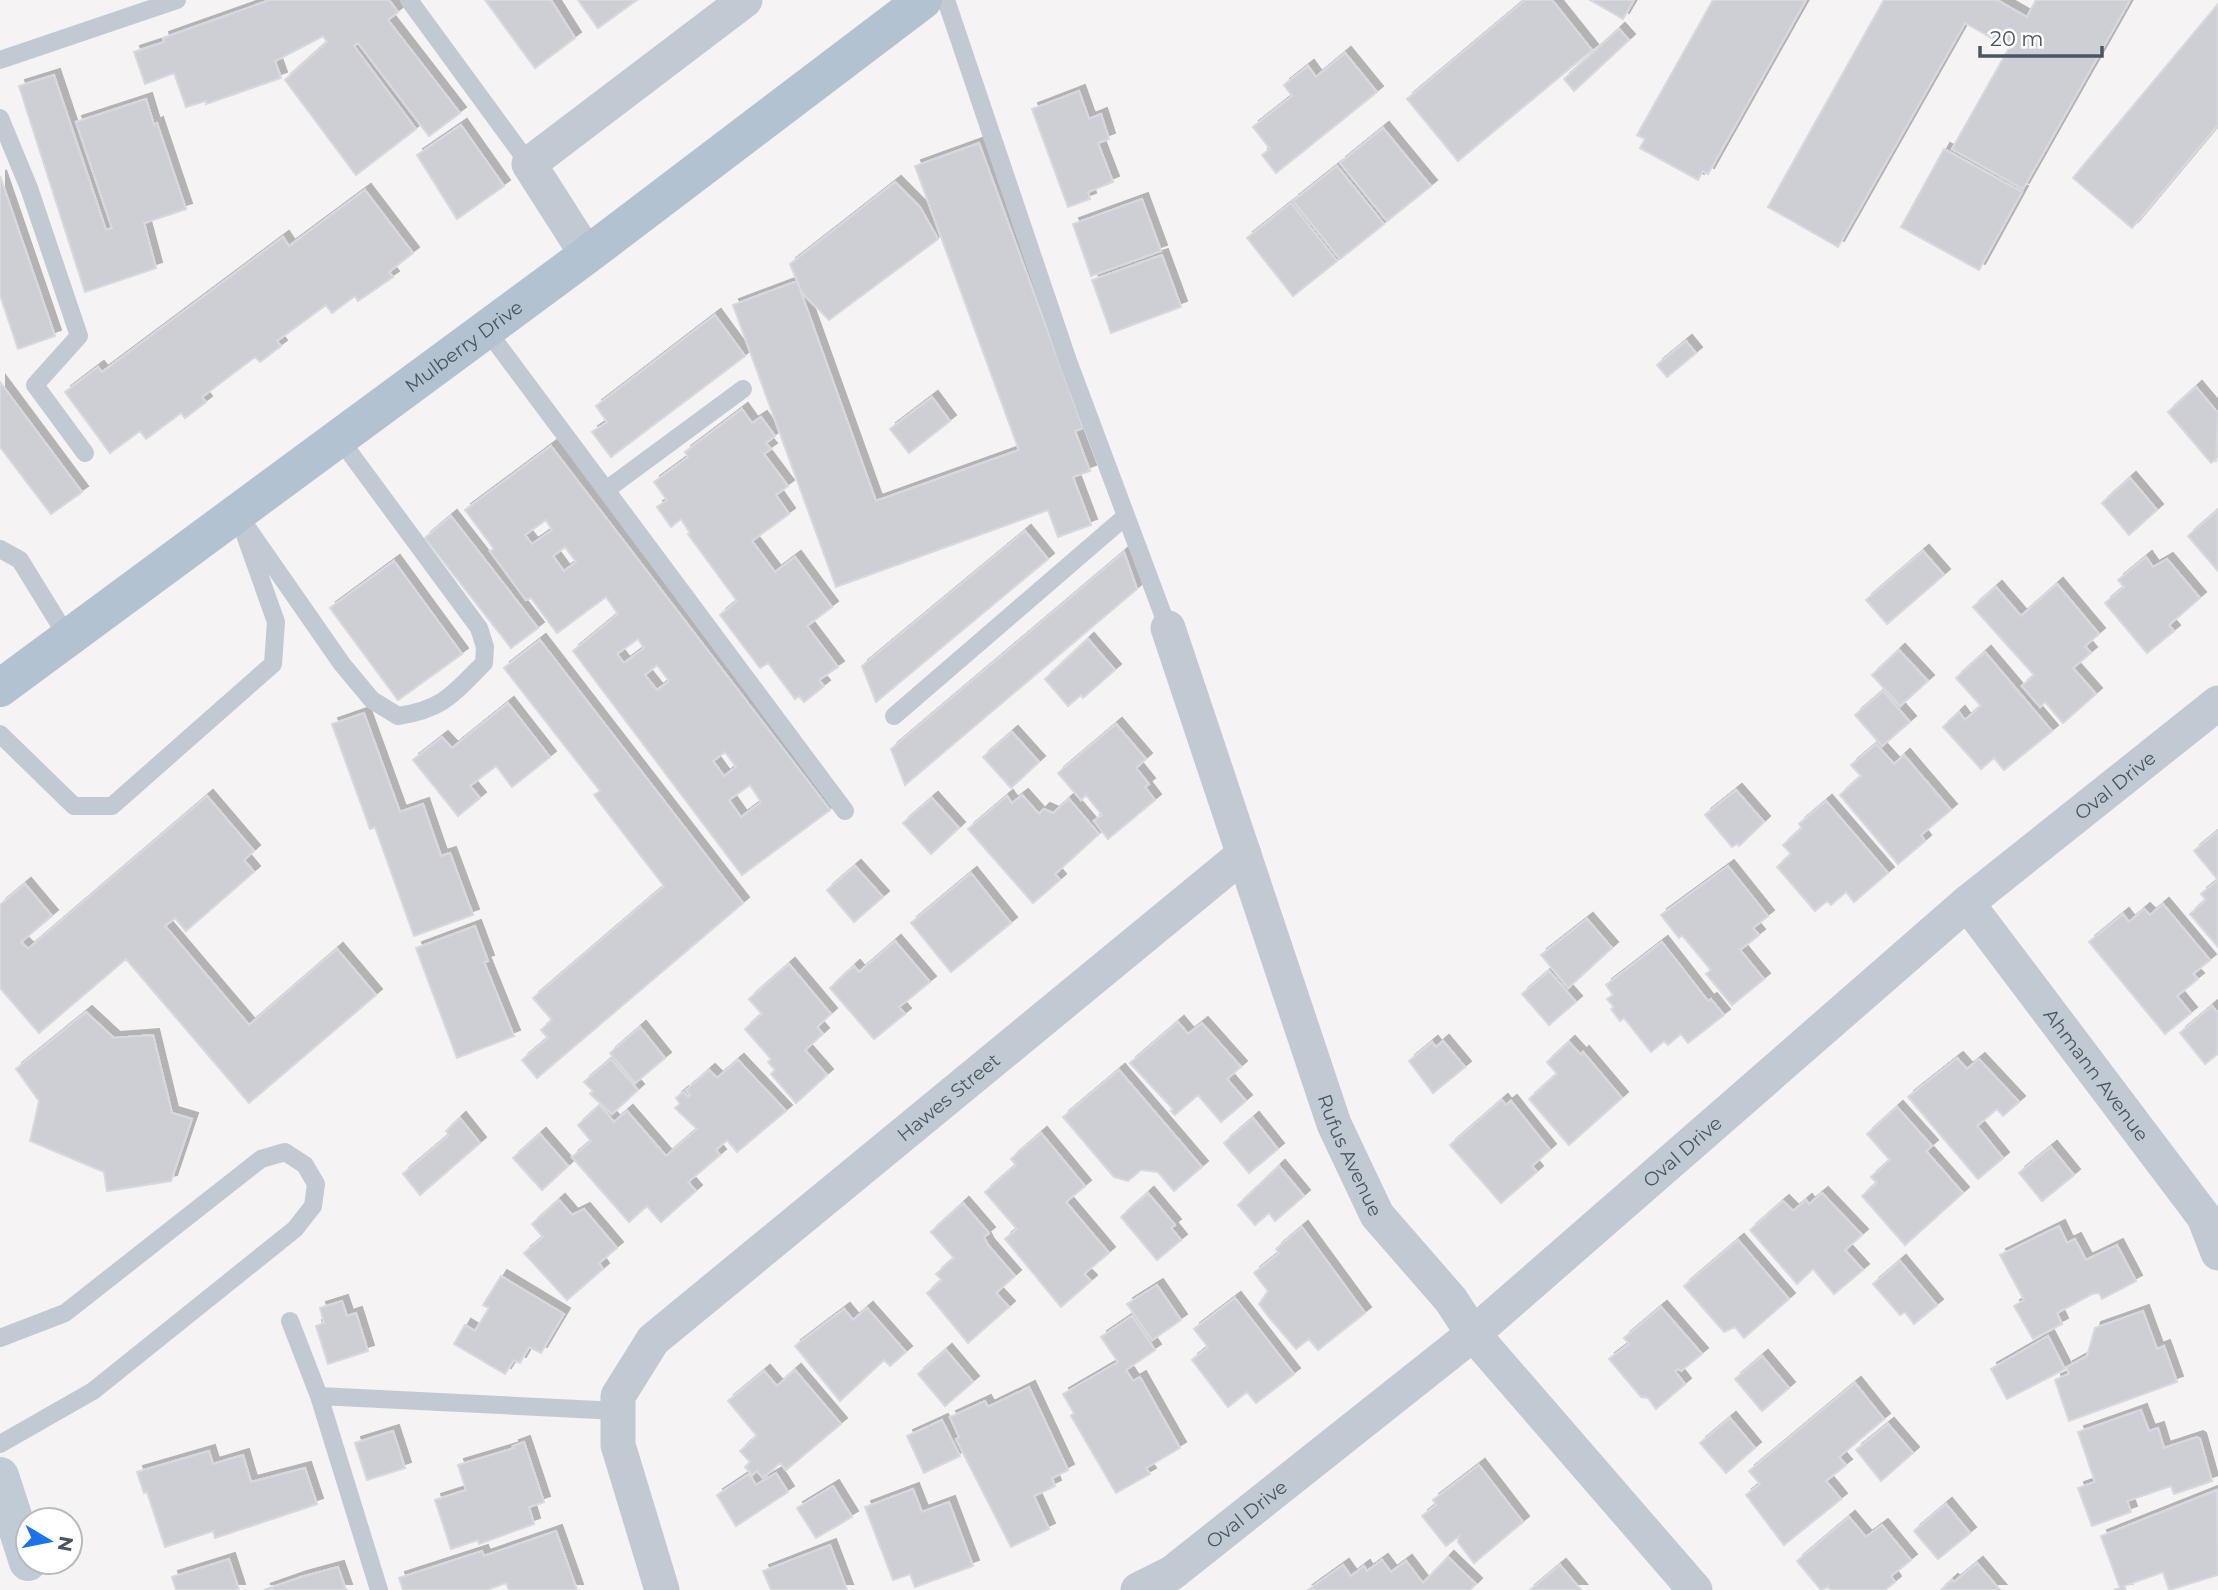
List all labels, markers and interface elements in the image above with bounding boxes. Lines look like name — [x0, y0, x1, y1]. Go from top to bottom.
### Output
scale bar — [1980, 14, 2102, 58]
text: 20 m — [1990, 26, 2044, 51]
street label: Mulberry Drive — [400, 296, 527, 397]
street label: Oval Drive — [2070, 746, 2160, 825]
street label: Ahmann Avenue — [2039, 1004, 2154, 1146]
street label: Hawes Street — [893, 1048, 1005, 1146]
street label: Rufus Avenue — [1313, 1091, 1387, 1220]
street label: Oval Drive — [1638, 1111, 1727, 1192]
street label: Oval Drive — [1202, 1475, 1292, 1554]
north arrow — [14, 1506, 84, 1576]
text: N — [53, 1534, 78, 1553]

